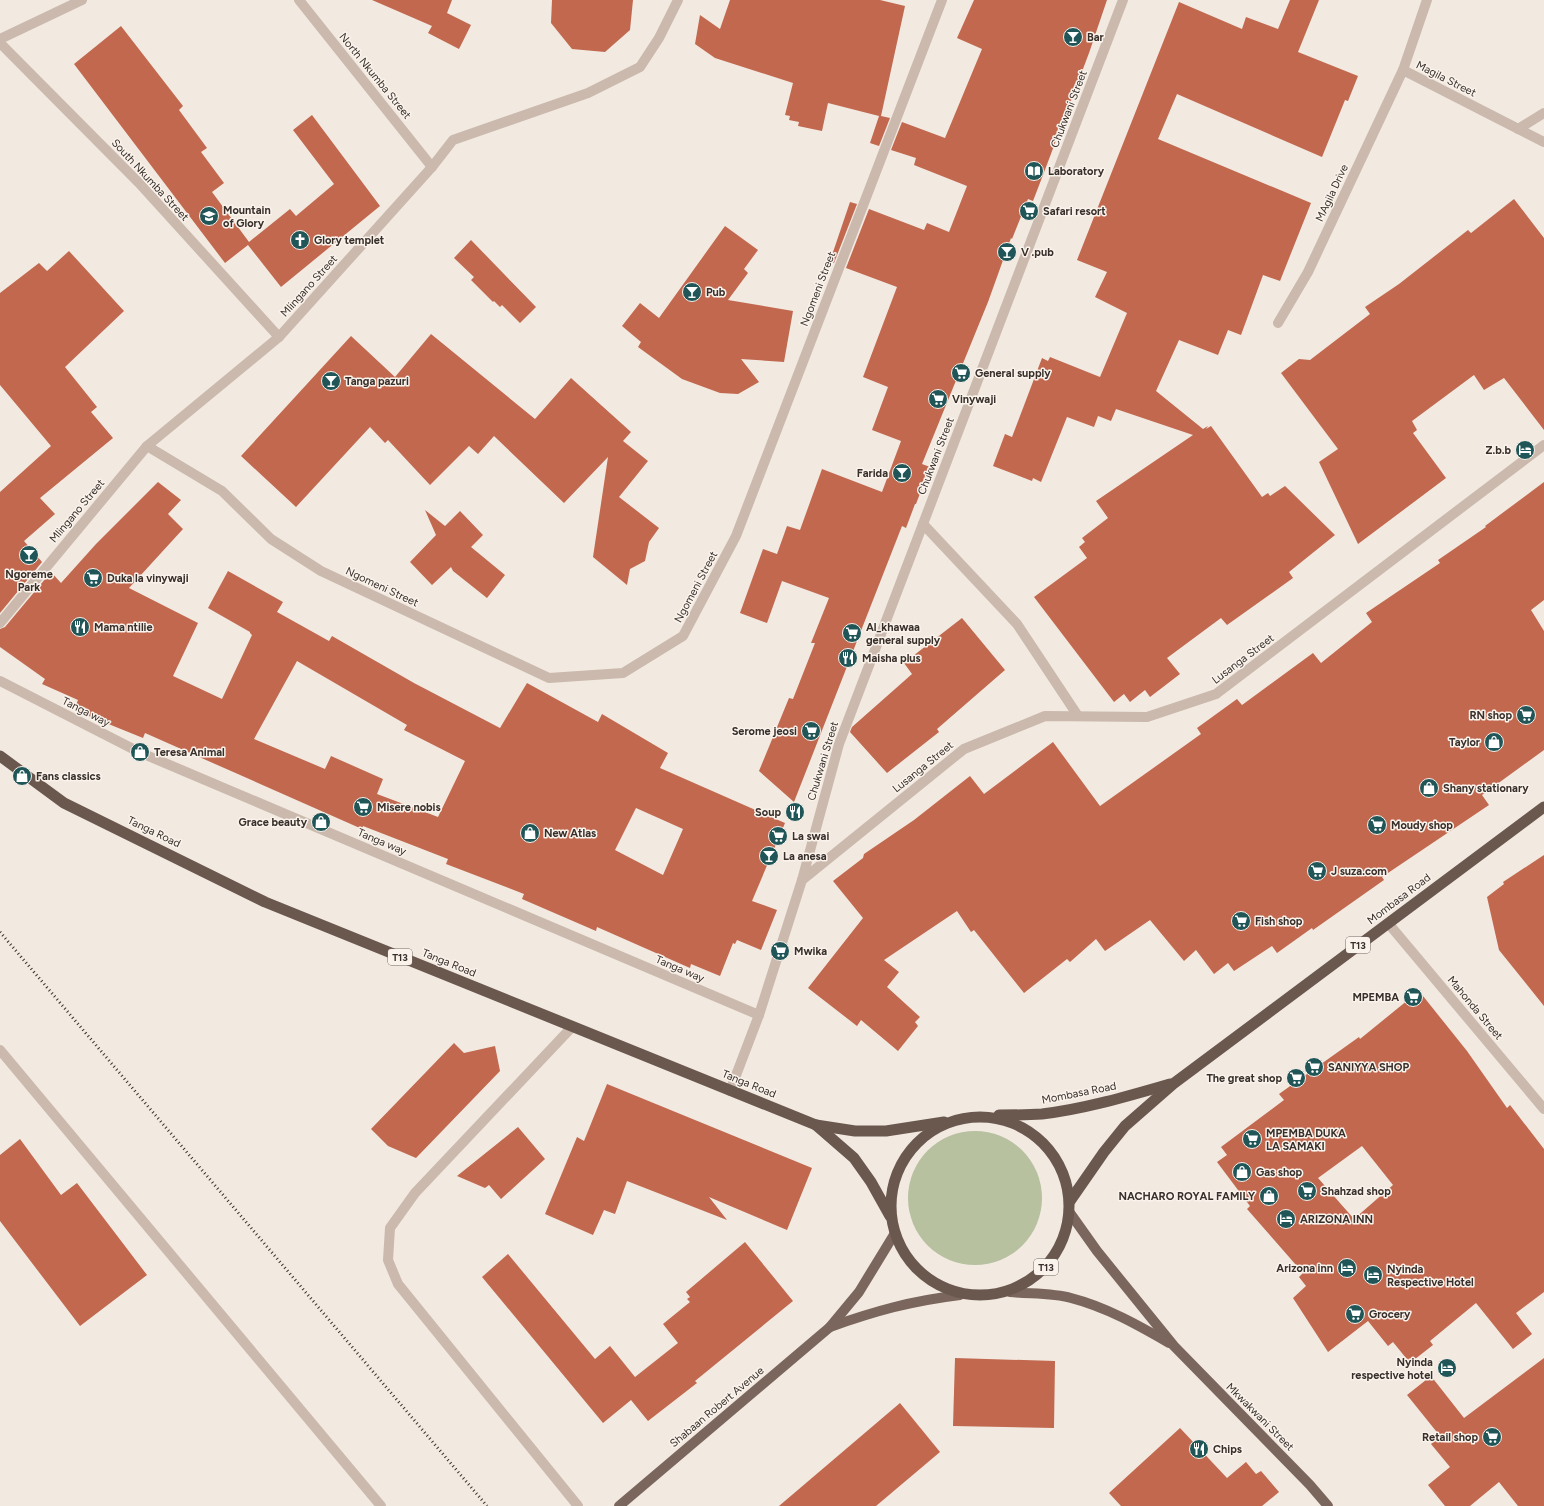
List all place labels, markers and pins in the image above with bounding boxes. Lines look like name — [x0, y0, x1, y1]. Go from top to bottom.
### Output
bar icon: Bar — [1062, 26, 1084, 48]
place label: Bar — [1087, 31, 1105, 44]
library icon: Laboratory — [1023, 160, 1045, 182]
place label: Laboratory — [1048, 165, 1105, 178]
supermarket icon: Safari resort — [1018, 200, 1040, 222]
place label: Mountain of Glory — [223, 204, 271, 230]
school or university icon: Mountain of Glory — [198, 205, 220, 227]
place label: Safari resort — [1043, 205, 1106, 218]
church icon: Glory templet — [289, 229, 311, 251]
place label: Glory templet — [314, 234, 385, 247]
bar icon: V .pub — [996, 241, 1018, 263]
place label: V .pub — [1021, 246, 1054, 259]
bar icon: Pub — [681, 281, 703, 303]
place label: Pub — [706, 286, 726, 299]
supermarket icon: General supply — [950, 362, 972, 384]
place label: General supply — [975, 367, 1051, 380]
bar icon: Tanga pazuri — [320, 370, 342, 392]
place label: Tanga pazuri — [345, 375, 409, 388]
supermarket icon: Vinywaji — [927, 388, 949, 410]
place label: Vinywaji — [952, 393, 996, 406]
hotel icon: Z.b.b — [1514, 439, 1536, 461]
place label: Z.b.b — [1485, 444, 1511, 457]
bar icon: Farida — [891, 462, 913, 484]
place label: Farida — [857, 467, 888, 480]
bar icon: Ngoreme Park — [18, 544, 40, 566]
supermarket icon: Duka la vinywaji — [82, 567, 104, 589]
place label: Ngoreme Park — [5, 568, 53, 594]
place label: Duka la vinywaji — [107, 572, 189, 585]
restaurant icon: Mama ntilie — [69, 616, 91, 638]
place label: Mama ntilie — [94, 621, 153, 634]
place label: Al_khawaa general supply — [866, 621, 941, 647]
supermarket icon: Al_khawaa general supply — [841, 622, 863, 644]
restaurant icon: Maisha plus — [837, 647, 859, 669]
place label: Maisha plus — [862, 652, 921, 665]
supermarket icon: RN shop — [1515, 704, 1537, 726]
place label: RN shop — [1469, 709, 1512, 722]
supermarket icon: Serome jeosi — [800, 720, 822, 742]
place label: Serome jeosi — [732, 725, 797, 738]
shop icon: Taylor — [1483, 731, 1505, 753]
place label: Taylor — [1449, 736, 1481, 749]
shop icon: Teresa Animal — [129, 741, 151, 763]
place label: Teresa Animal — [154, 746, 225, 759]
shop icon: Fans classics — [11, 765, 33, 787]
place label: Fans classics — [36, 770, 101, 783]
shop icon: Shany stationary — [1418, 777, 1440, 799]
place label: Shany stationary — [1443, 782, 1529, 795]
supermarket icon: Misere nobis — [352, 796, 374, 818]
place label: Misere nobis — [377, 801, 441, 814]
restaurant icon: Soup — [784, 801, 806, 823]
place label: Soup — [755, 806, 781, 819]
shop icon: Grace beauty — [310, 811, 332, 833]
supermarket icon: Moudy shop — [1366, 814, 1388, 836]
place label: Grace beauty — [239, 816, 308, 829]
place label: Moudy shop — [1391, 819, 1453, 832]
shop icon: New Atlas — [519, 822, 541, 844]
supermarket icon: La swai — [767, 825, 789, 847]
place label: New Atlas — [544, 827, 596, 840]
place label: La swai — [792, 830, 829, 843]
bar icon: La anesa — [758, 845, 780, 867]
place label: La anesa — [783, 850, 827, 863]
supermarket icon: J suza.com — [1306, 860, 1328, 882]
place label: J suza.com — [1331, 865, 1387, 878]
supermarket icon: Fish shop — [1230, 910, 1252, 932]
place label: Fish shop — [1255, 915, 1303, 928]
supermarket icon: Mwika — [769, 940, 791, 962]
place label: Mwika — [794, 945, 827, 958]
supermarket icon: MPEMBA — [1402, 986, 1424, 1008]
place label: MPEMBA — [1352, 991, 1399, 1004]
supermarket icon: SANIYYA SHOP — [1303, 1056, 1325, 1078]
place label: SANIYYA SHOP — [1328, 1061, 1410, 1074]
supermarket icon: The great shop — [1285, 1067, 1307, 1089]
place label: The great shop — [1206, 1072, 1282, 1085]
place label: MPEMBA DUKA LA SAMAKI — [1266, 1127, 1346, 1153]
supermarket icon: MPEMBA DUKA LA SAMAKI — [1241, 1128, 1263, 1150]
shop icon: Gas shop — [1231, 1161, 1253, 1183]
place label: Gas shop — [1256, 1166, 1303, 1179]
supermarket icon: Shahzad shop — [1296, 1180, 1318, 1202]
shop icon: NACHARO ROYAL FAMILY — [1258, 1185, 1280, 1207]
place label: Shahzad shop — [1321, 1185, 1391, 1198]
place label: NACHARO ROYAL FAMILY — [1118, 1190, 1256, 1203]
hotel icon: ARIZONA INN — [1275, 1208, 1297, 1230]
place label: ARIZONA INN — [1300, 1213, 1373, 1226]
hotel icon: Arizona inn — [1336, 1257, 1358, 1279]
place label: Arizona inn — [1276, 1262, 1333, 1275]
place label: Nyinda Respective Hotel — [1387, 1263, 1474, 1289]
hotel icon: Nyinda Respective Hotel — [1362, 1264, 1384, 1286]
supermarket icon: Grocery — [1344, 1303, 1366, 1325]
place label: Grocery — [1369, 1308, 1411, 1321]
place label: Nyinda respective hotel — [1351, 1356, 1433, 1382]
hotel icon: Nyinda respective hotel — [1436, 1357, 1458, 1379]
supermarket icon: Retail shop — [1481, 1426, 1503, 1448]
place label: Retail shop — [1422, 1431, 1478, 1444]
restaurant icon: Chips — [1188, 1438, 1210, 1460]
place label: Chips — [1213, 1443, 1242, 1456]

